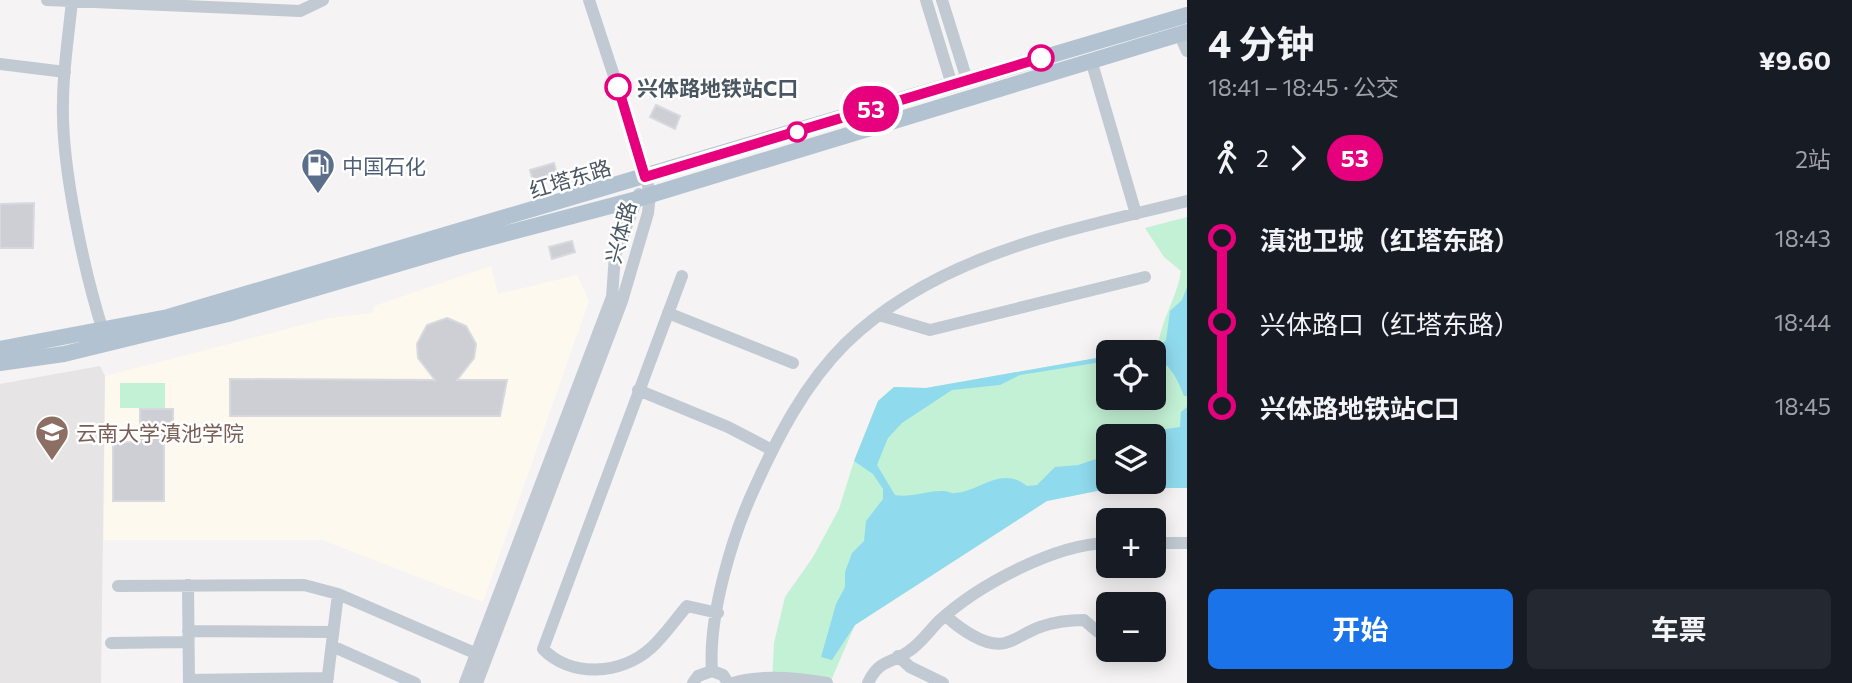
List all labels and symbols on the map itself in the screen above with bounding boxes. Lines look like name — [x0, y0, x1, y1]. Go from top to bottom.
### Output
unlabelled marker — [1028, 45, 1054, 71]
marker: 兴体路地铁站C口 — [605, 74, 631, 100]
place label: 兴体路地铁站C口 — [637, 75, 798, 100]
line badge: 53 — [840, 86, 903, 132]
unlabelled marker — [787, 122, 807, 142]
fuel station icon: 中国石化 — [299, 146, 337, 195]
place label: 中国石化 — [342, 153, 426, 178]
street label: 红塔东路 — [526, 154, 614, 202]
street label: 兴体路 — [600, 198, 640, 266]
school or university icon: 云南大学滇池学院 — [33, 413, 71, 462]
place label: 云南大学滇池学院 — [76, 420, 244, 445]

